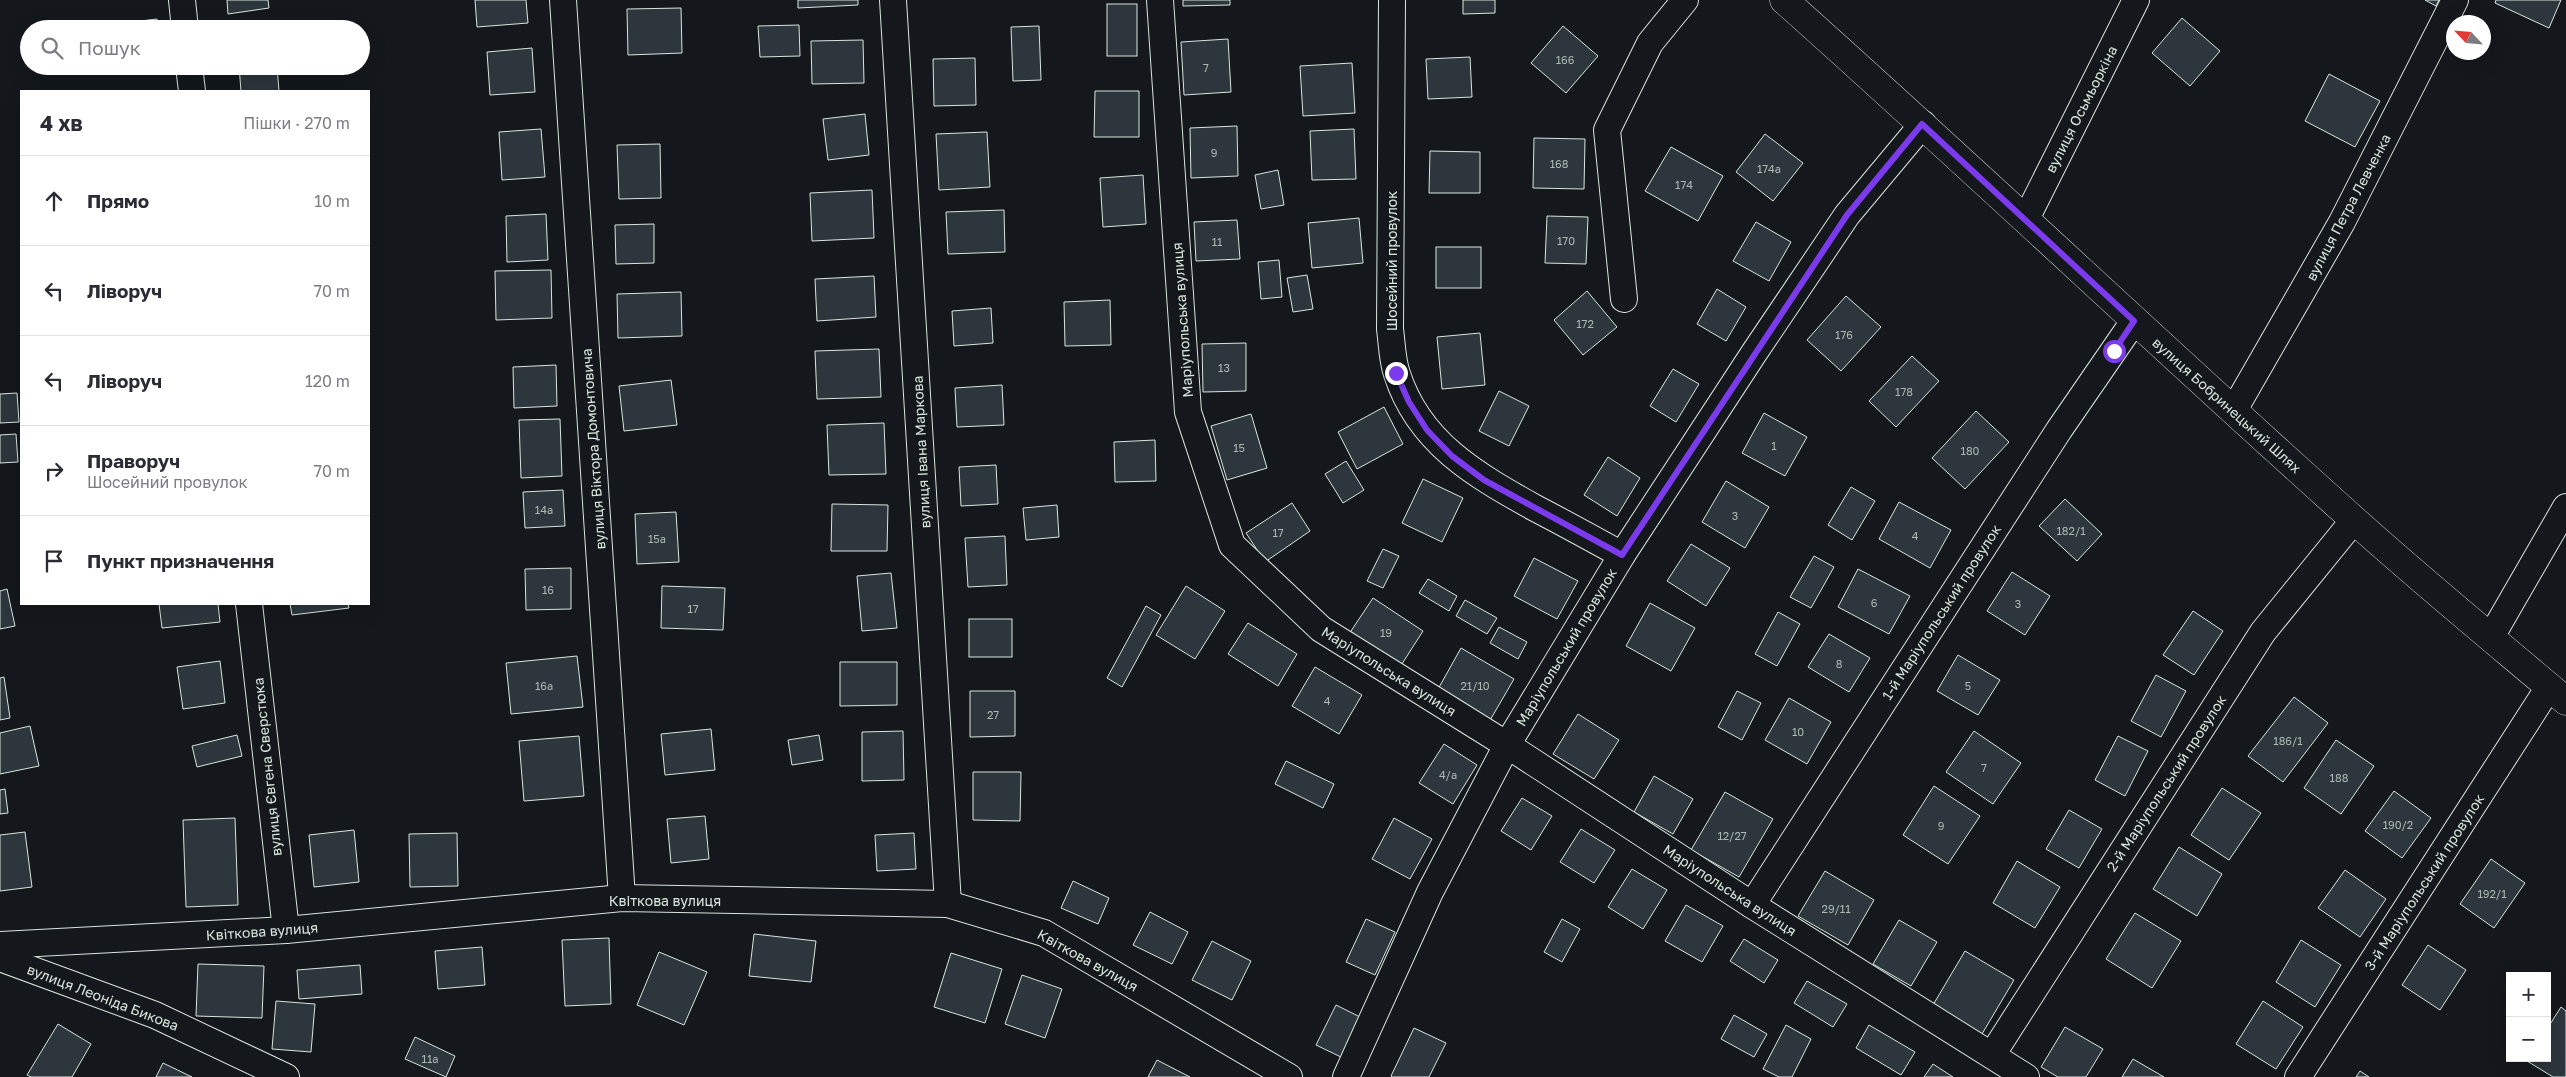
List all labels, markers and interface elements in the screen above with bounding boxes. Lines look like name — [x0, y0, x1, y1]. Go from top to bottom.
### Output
north arrow — [2446, 15, 2491, 60]
search box — [20, 20, 370, 75]
icon: search — [38, 34, 66, 62]
text: Пошук — [78, 36, 141, 59]
street label: вулиця Осьмьоркіна — [2042, 43, 2120, 175]
house number: 166 — [1556, 53, 1575, 66]
house number: 7 — [1203, 61, 1209, 74]
text: 4 хв — [40, 110, 83, 136]
text: Пішки · 270 m — [243, 113, 350, 133]
street label: вулиця Петра Левченка — [2302, 131, 2394, 283]
house number: 9 — [1211, 146, 1217, 159]
house number: 168 — [1550, 157, 1569, 170]
house number: 174а — [1757, 162, 1781, 175]
house number: 174 — [1675, 178, 1693, 191]
icon: ahead — [40, 187, 68, 215]
text: Прямо — [87, 189, 149, 212]
text: 10 m — [314, 191, 350, 211]
street label: Шосейний провулок — [1383, 191, 1400, 331]
house number: 170 — [1557, 234, 1575, 247]
house number: 11 — [1212, 235, 1222, 248]
street label: Маріупольська вулиця — [1168, 242, 1196, 398]
icon: left — [40, 277, 68, 305]
text: Ліворуч — [87, 279, 162, 302]
text: 70 m — [313, 281, 350, 301]
house number: 172 — [1576, 317, 1594, 330]
house number: 176 — [1835, 328, 1853, 341]
street label: вулиця Бобринецький Шлях — [2149, 334, 2305, 476]
route start — [2103, 340, 2126, 363]
street label: вулиця Віктора Домонтовича — [577, 348, 609, 550]
house number: 13 — [1218, 361, 1230, 374]
route end — [1385, 362, 1408, 385]
icon: left — [40, 367, 68, 395]
text: Ліворуч — [87, 369, 162, 392]
text: 120 m — [305, 371, 350, 391]
street label: вулиця Івана Маркова — [909, 375, 933, 529]
house number: 178 — [1895, 385, 1913, 398]
house number: 1 — [1771, 439, 1777, 452]
house number: 15 — [1233, 441, 1245, 454]
house number: 180 — [1961, 444, 1980, 457]
text: Праворуч — [87, 449, 180, 472]
icon: right — [40, 457, 68, 485]
text: 70 m — [313, 461, 350, 481]
text: Шосейний провулок — [87, 472, 248, 492]
house number: 14а — [535, 503, 553, 516]
house number: 3 — [1732, 509, 1738, 522]
street label: 1-й Маріупольський провулок — [1878, 521, 2004, 703]
house number: 182/1 — [2056, 524, 2086, 537]
house number: 17 — [1272, 526, 1284, 539]
house number: 4 — [1912, 529, 1919, 542]
house number: 15а — [648, 532, 666, 545]
icon: arrive — [40, 547, 68, 575]
text: Пункт призначення — [87, 549, 274, 572]
street label: Маріупольський провулок — [1512, 565, 1620, 729]
house number: 16 — [542, 583, 554, 596]
house number: 6 — [1871, 596, 1878, 609]
house number: 3 — [2015, 597, 2021, 610]
house number: 17 — [687, 602, 699, 615]
street label: Маріупольська вулиця — [1319, 623, 1459, 719]
house number: 19 — [1380, 626, 1392, 639]
house number: 8 — [1836, 657, 1843, 670]
street label: вулиця Євгена Сверстюка — [249, 677, 285, 857]
house number: 16а — [535, 679, 553, 692]
house number: 21/10 — [1460, 679, 1490, 692]
house number: 5 — [1965, 679, 1971, 692]
street label: 2-й Маріупольський провулок — [2103, 692, 2229, 874]
house number: 4 — [1324, 694, 1331, 707]
house number: 27 — [987, 708, 999, 721]
house number: 10 — [1792, 725, 1804, 738]
house number: 186/1 — [2273, 734, 2303, 747]
house number: 7 — [1981, 761, 1987, 774]
house number: 4/а — [1439, 768, 1457, 781]
house number: 188 — [2330, 771, 2349, 784]
street label: 3-й Маріупольський провулок — [2361, 791, 2487, 973]
house number: 190/2 — [2383, 818, 2413, 831]
house number: 9 — [1938, 819, 1944, 832]
house number: 12/27 — [1717, 829, 1747, 842]
street label: Маріупольська вулиця — [1660, 841, 1800, 939]
house number: 192/1 — [2478, 887, 2507, 900]
street label: Квіткова вулиця — [609, 892, 721, 909]
house number: 29/11 — [1822, 902, 1851, 915]
street label: Квіткова вулиця — [205, 919, 319, 943]
street label: Квіткова вулиця — [1035, 925, 1141, 995]
street label: вулиця Леоніда Бикова — [25, 960, 181, 1034]
map controls — [2506, 972, 2551, 1062]
button: + — [2506, 972, 2551, 1017]
button: − — [2506, 1017, 2551, 1062]
house number: 11а — [422, 1052, 438, 1065]

